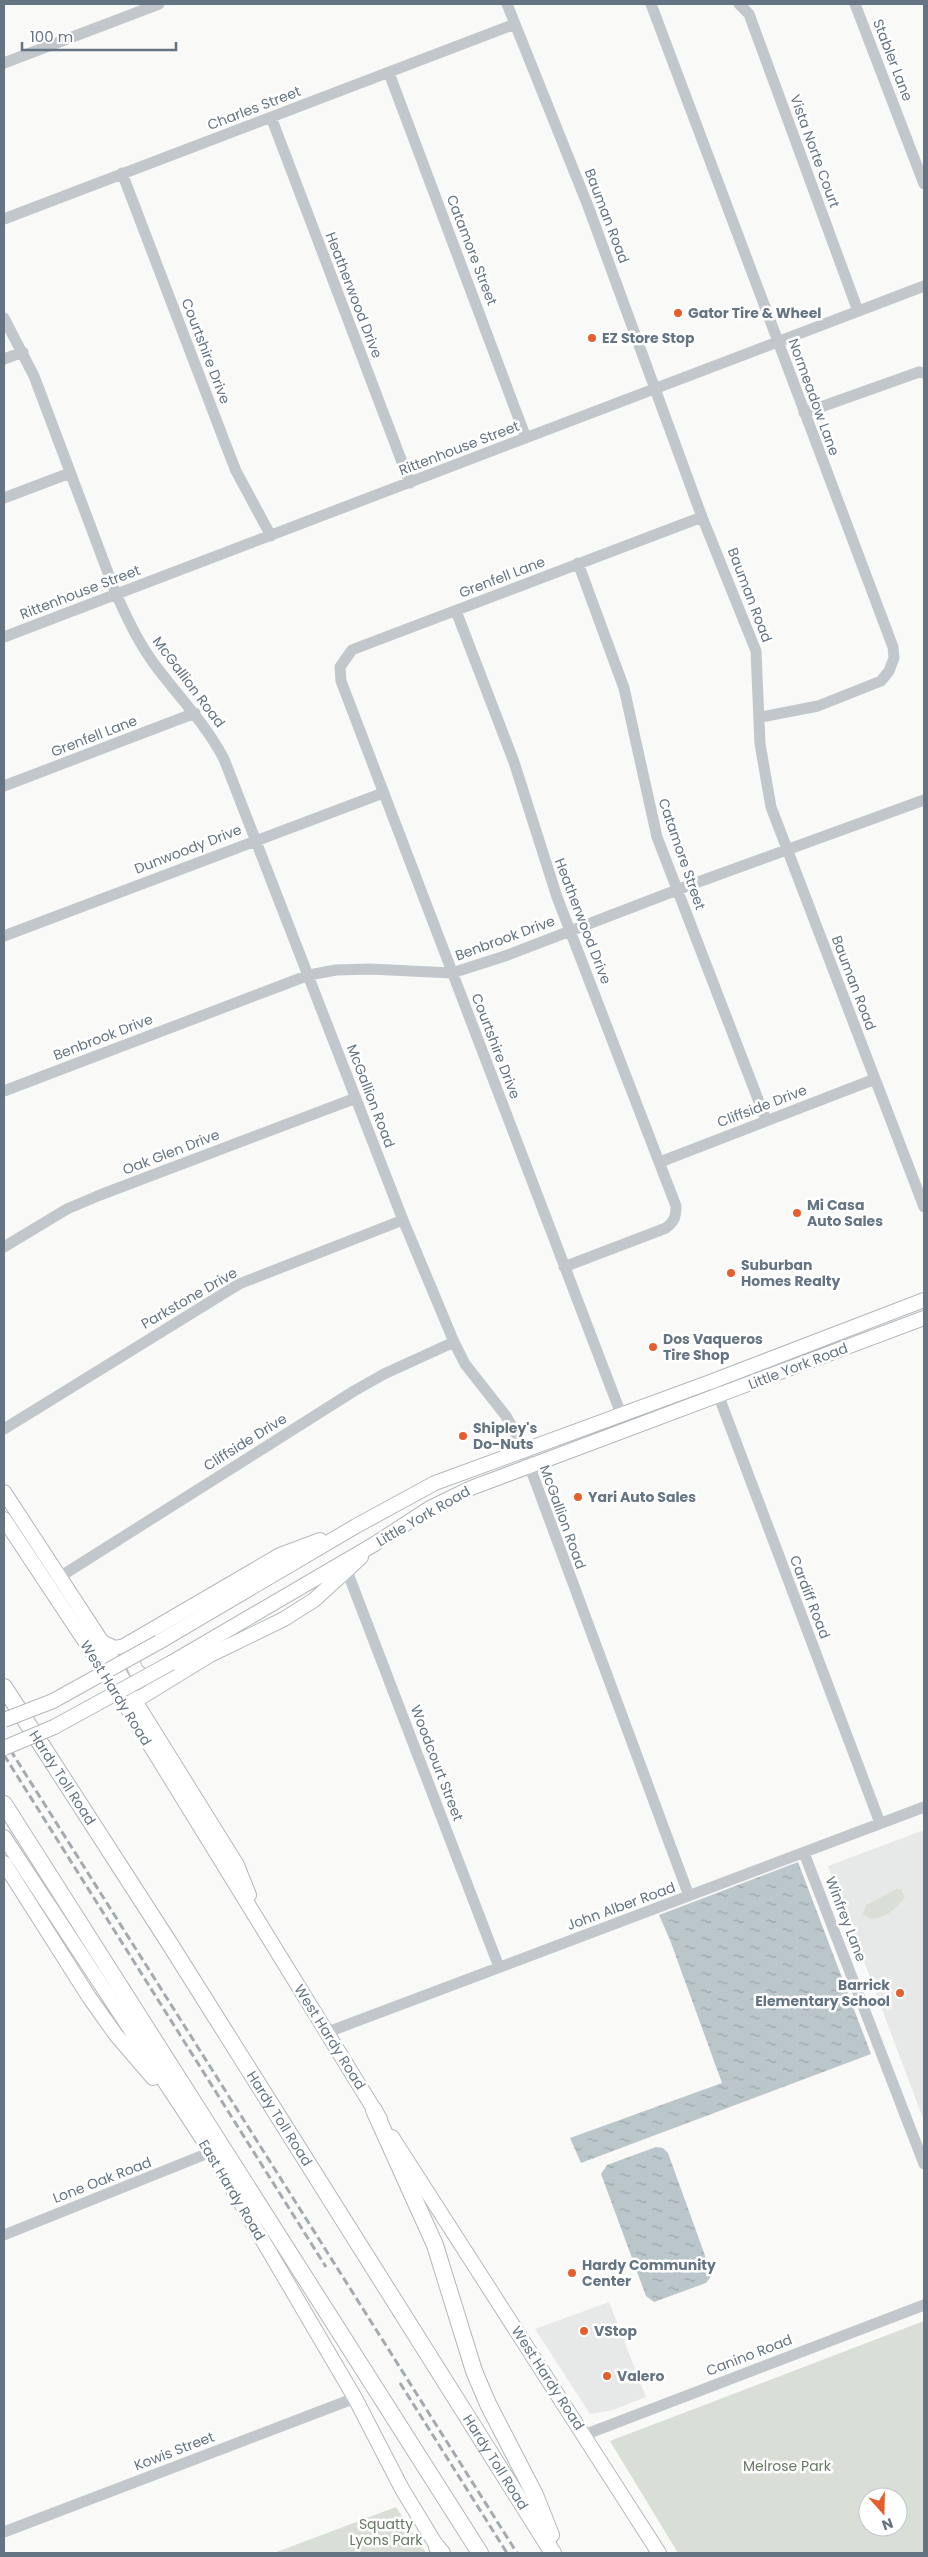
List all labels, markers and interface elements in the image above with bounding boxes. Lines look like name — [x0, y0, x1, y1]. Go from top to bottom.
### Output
street label: Stabler Lane — [868, 16, 918, 104]
scale bar — [22, 20, 176, 52]
text: 100 m — [30, 26, 73, 47]
street label: Charles Street — [204, 81, 304, 135]
street label: Vista Norte Court — [785, 92, 845, 210]
street label: Bauman Road — [580, 166, 634, 266]
street label: Catamore Street — [442, 192, 502, 308]
street label: Heatherwood Drive — [321, 229, 387, 361]
street label: Courtshire Drive — [177, 295, 235, 407]
place label: Gator Tire & Wheel — [688, 303, 821, 323]
marker: Gator Tire & Wheel — [672, 307, 684, 319]
place label: EZ Store Stop — [602, 328, 695, 348]
marker: EZ Store Stop — [586, 332, 598, 344]
street label: Normeadow Lane — [784, 336, 845, 459]
street label: Rittenhouse Street — [396, 416, 522, 480]
street label: Bauman Road — [723, 545, 777, 645]
street label: Grenfell Lane — [456, 551, 548, 603]
street label: Rittenhouse Street — [17, 560, 143, 624]
street label: McGallion Road — [148, 632, 230, 732]
street label: Grenfell Lane — [48, 710, 140, 762]
street label: Catamore Street — [654, 796, 710, 912]
street label: Dunwoody Drive — [131, 819, 245, 879]
street label: Heatherwood Drive — [550, 855, 616, 987]
street label: Benbrook Drive — [452, 911, 558, 965]
street label: Bauman Road — [827, 933, 881, 1033]
street label: Courtshire Drive — [467, 990, 525, 1102]
street label: Benbrook Drive — [50, 1009, 156, 1065]
street label: McGallion Road — [342, 1041, 400, 1151]
street label: Cliffside Drive — [714, 1080, 810, 1132]
street label: Oak Glen Drive — [120, 1124, 223, 1180]
place label: Mi Casa Auto Sales — [807, 1195, 883, 1231]
marker: Mi Casa Auto Sales — [791, 1207, 803, 1219]
place label: Suburban Homes Realty — [741, 1255, 840, 1291]
street label: Parkstone Drive — [137, 1262, 241, 1334]
marker: Suburban Homes Realty — [725, 1267, 737, 1279]
place label: Dos Vaqueros Tire Shop — [663, 1329, 763, 1365]
street label: Little York Road — [745, 1338, 851, 1394]
marker: Dos Vaqueros Tire Shop — [647, 1341, 659, 1353]
street label: Cliffside Drive — [200, 1408, 291, 1476]
place label: Shipley's Do-Nuts — [473, 1418, 537, 1454]
marker: Shipley's Do-Nuts — [457, 1430, 469, 1442]
street label: McGallion Road — [535, 1462, 591, 1572]
street label: Little York Road — [372, 1481, 474, 1551]
place label: Yari Auto Sales — [588, 1487, 696, 1507]
marker: Yari Auto Sales — [572, 1491, 584, 1503]
street label: Cardiff Road — [785, 1552, 835, 1642]
street label: West Hardy Road — [76, 1637, 156, 1749]
street label: Woodcourt Street — [406, 1702, 468, 1824]
street label: Hardy Toll Road — [25, 1726, 101, 1829]
street label: Winfrey Lane — [821, 1874, 871, 1965]
street label: John Alber Road — [564, 1877, 678, 1935]
place label: Barrick Elementary School — [755, 1975, 890, 2011]
street label: West Hardy Road — [290, 1981, 370, 2093]
marker: Barrick Elementary School — [894, 1987, 906, 1999]
street label: Hardy Toll Road — [242, 2067, 317, 2170]
street label: East Hardy Road — [194, 2136, 270, 2244]
street label: Lone Oak Road — [50, 2152, 154, 2208]
place label: Hardy Community Center — [582, 2255, 716, 2291]
marker: Hardy Community Center — [566, 2267, 578, 2279]
place label: VStop — [594, 2321, 637, 2341]
street label: West Hardy Road — [507, 2322, 589, 2434]
marker: VStop — [578, 2325, 590, 2337]
street label: Canino Road — [703, 2329, 795, 2381]
place label: Valero — [617, 2366, 664, 2386]
marker: Valero — [601, 2370, 613, 2382]
street label: Hardy Toll Road — [458, 2411, 533, 2514]
street label: Kowis Street — [131, 2427, 217, 2475]
park label: Melrose Park — [743, 2456, 832, 2476]
north arrow — [858, 2487, 908, 2537]
text: N — [879, 2513, 896, 2535]
park label: Squatty Lyons Park — [350, 2514, 423, 2550]

